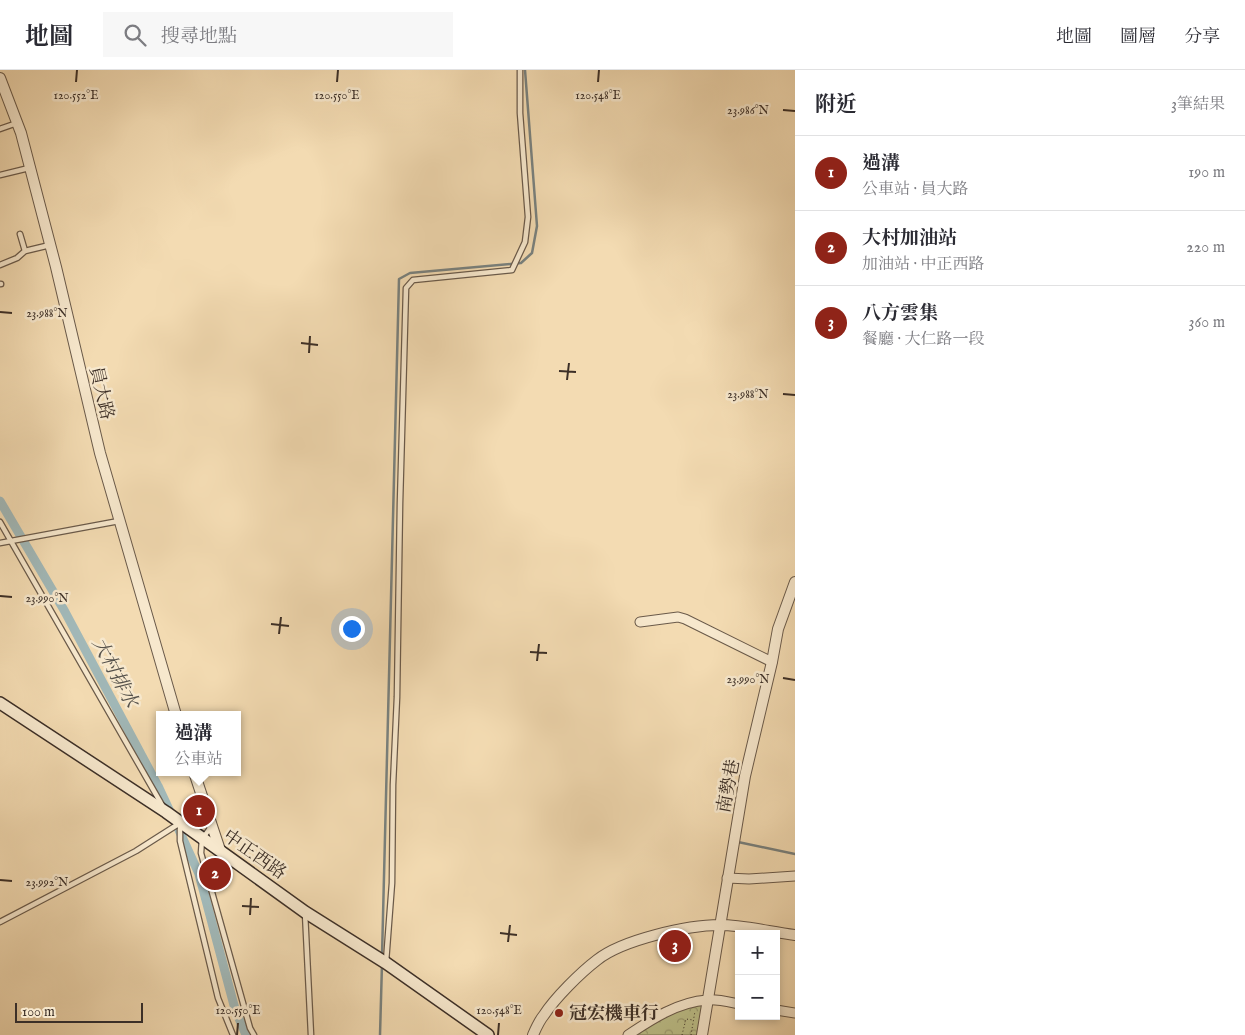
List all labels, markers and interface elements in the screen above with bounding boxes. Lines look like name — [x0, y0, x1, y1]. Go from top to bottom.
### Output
search box — [103, 12, 453, 57]
icon: search — [121, 21, 149, 49]
text: 地圖 — [25, 22, 73, 53]
text: 搜尋地點 — [161, 25, 237, 49]
text: 地圖 — [1056, 26, 1092, 49]
text: 圖層 — [1120, 26, 1156, 49]
text: 分享 — [1184, 26, 1220, 49]
text: 120.552°E — [54, 88, 98, 103]
text: 120.550°E — [314, 88, 360, 103]
text: 120.548°E — [575, 88, 621, 103]
text: 附近 — [815, 92, 857, 119]
text: 3筆結果 — [1171, 95, 1225, 115]
text: 23.986°N — [727, 103, 770, 118]
text: 過溝 — [862, 152, 900, 176]
text: 1 — [828, 163, 834, 183]
text: 190 m — [1188, 163, 1225, 183]
text: 公車站 · 員大路 — [862, 180, 969, 200]
text: 大村加油站 — [862, 227, 957, 251]
text: 2 — [827, 238, 835, 258]
text: 220 m — [1186, 238, 1225, 258]
text: 加油站 · 中正西路 — [862, 255, 985, 275]
text: 八方雲集 — [862, 302, 938, 326]
text: 23.988°N — [26, 306, 68, 321]
text: 3 — [828, 313, 834, 333]
text: 360 m — [1189, 313, 1225, 333]
text: 餐廳 · 大仁路一段 — [862, 330, 985, 350]
street label: 員大路 — [83, 364, 118, 422]
text: 23.988°N — [727, 387, 769, 402]
text: 23.990°N — [25, 591, 69, 606]
your location — [339, 616, 365, 642]
water label: 大村排水 — [86, 634, 144, 714]
text: 23.990°N — [726, 672, 770, 687]
popup — [156, 711, 241, 776]
text: 過溝 — [174, 722, 213, 746]
text: 公車站 — [174, 750, 223, 770]
street label: 南勢巷 — [713, 758, 746, 815]
pin: 1 — [183, 792, 215, 830]
street label: 中正西路 — [218, 825, 290, 885]
pin: 2 — [199, 855, 231, 893]
text: 23.992°N — [26, 875, 69, 890]
pin: 3 — [659, 927, 691, 965]
map controls — [735, 930, 780, 1020]
button: + — [735, 930, 780, 975]
button: − — [735, 975, 780, 1020]
scale bar — [15, 1000, 142, 1023]
text: 100 m — [22, 1003, 55, 1021]
text: 120.550°E — [215, 1003, 261, 1018]
text: 120.548°E — [476, 1003, 522, 1018]
place label: 冠宏機車行 — [569, 1003, 659, 1026]
marker: 冠宏機車行 — [553, 1007, 565, 1019]

